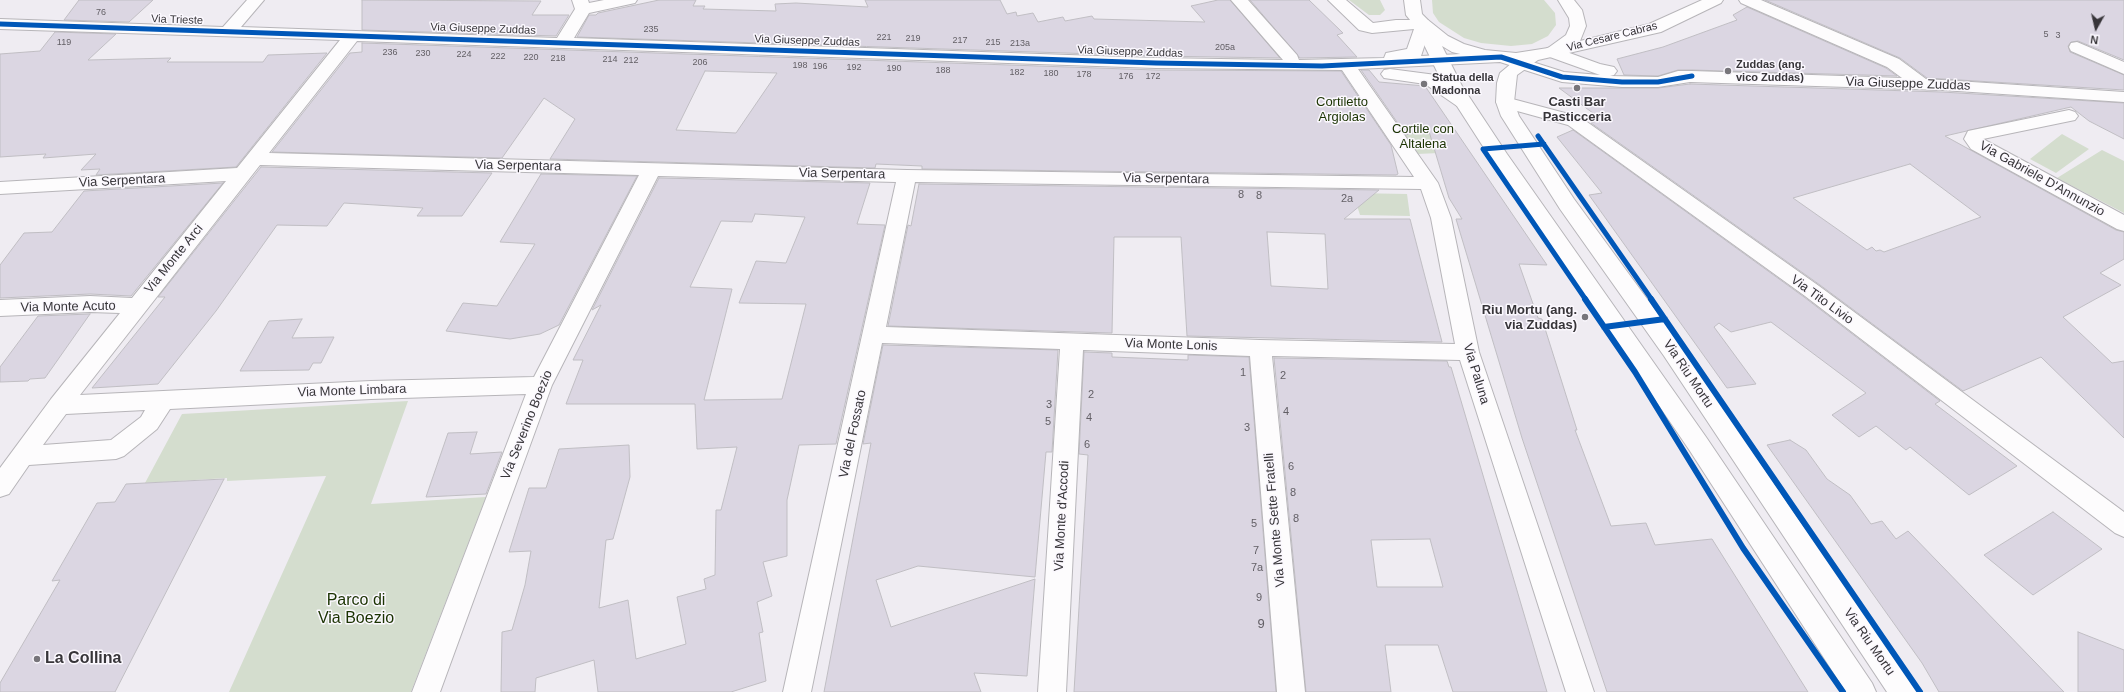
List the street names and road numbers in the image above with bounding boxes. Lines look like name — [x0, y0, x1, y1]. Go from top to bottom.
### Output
street label: Via Trieste — [151, 12, 203, 28]
street label: Via Cesare Cabras — [1565, 19, 1659, 55]
street label: Via Giuseppe Zuddas — [430, 21, 536, 37]
street label: Via Giuseppe Zuddas — [754, 33, 860, 49]
street label: Via Giuseppe Zuddas — [1077, 44, 1183, 60]
street label: Via Giuseppe Zuddas — [1845, 74, 1971, 94]
street label: Via Gabriele D'Annunzio — [1977, 138, 2107, 220]
street label: Via Serpentara — [475, 157, 561, 175]
street label: Via Serpentara — [799, 165, 885, 183]
street label: Via Serpentara — [1123, 170, 1209, 188]
street label: Via Serpentara — [78, 171, 166, 191]
street label: Via Monte Arci — [141, 221, 207, 297]
street label: Via Tito Livio — [1788, 272, 1856, 328]
street label: Via Monte Acuto — [20, 298, 116, 316]
street label: Via Monte Lonis — [1124, 336, 1218, 354]
street label: Via Riu Mortu — [1660, 337, 1716, 411]
street label: Via Paluna — [1459, 342, 1493, 406]
street label: Via Severino Boezio — [498, 368, 556, 482]
street label: Via Monte Limbara — [297, 381, 407, 401]
street label: Via del Fossato — [836, 389, 870, 479]
street label: Via Monte Sette Fratelli — [1261, 452, 1289, 588]
street label: Via Monte d'Accodi — [1051, 460, 1073, 572]
street label: Via Riu Mortu — [1840, 605, 1898, 679]

